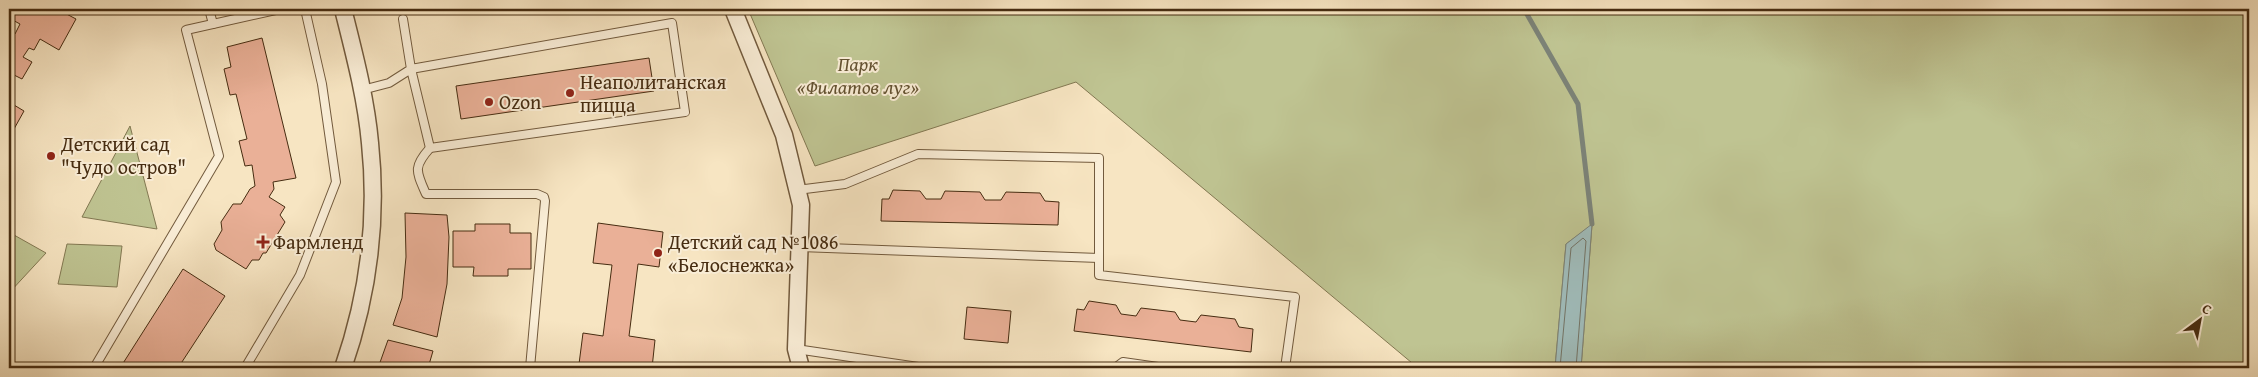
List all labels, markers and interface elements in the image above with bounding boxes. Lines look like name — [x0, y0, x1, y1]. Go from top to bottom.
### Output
park label: Парк «Филатов луг» — [797, 49, 919, 101]
place label: Неаполитанская пицца — [580, 67, 726, 119]
place label: Ozon — [499, 87, 541, 116]
marker: Неаполитанская пицца — [564, 87, 576, 99]
marker: Ozon — [483, 96, 495, 108]
place label: Детский сад "Чудо остров" — [60, 129, 186, 181]
marker: Детский сад "Чудо остров" — [45, 150, 57, 162]
place label: Фармленд — [273, 227, 364, 256]
place label: Детский сад №1086 «Белоснежка» — [667, 227, 838, 279]
marker: Фармленд — [257, 236, 269, 248]
marker: Детский сад №1086 «Белоснежка» — [652, 247, 664, 259]
north arrow — [2176, 294, 2226, 344]
text: С — [2198, 298, 2216, 320]

